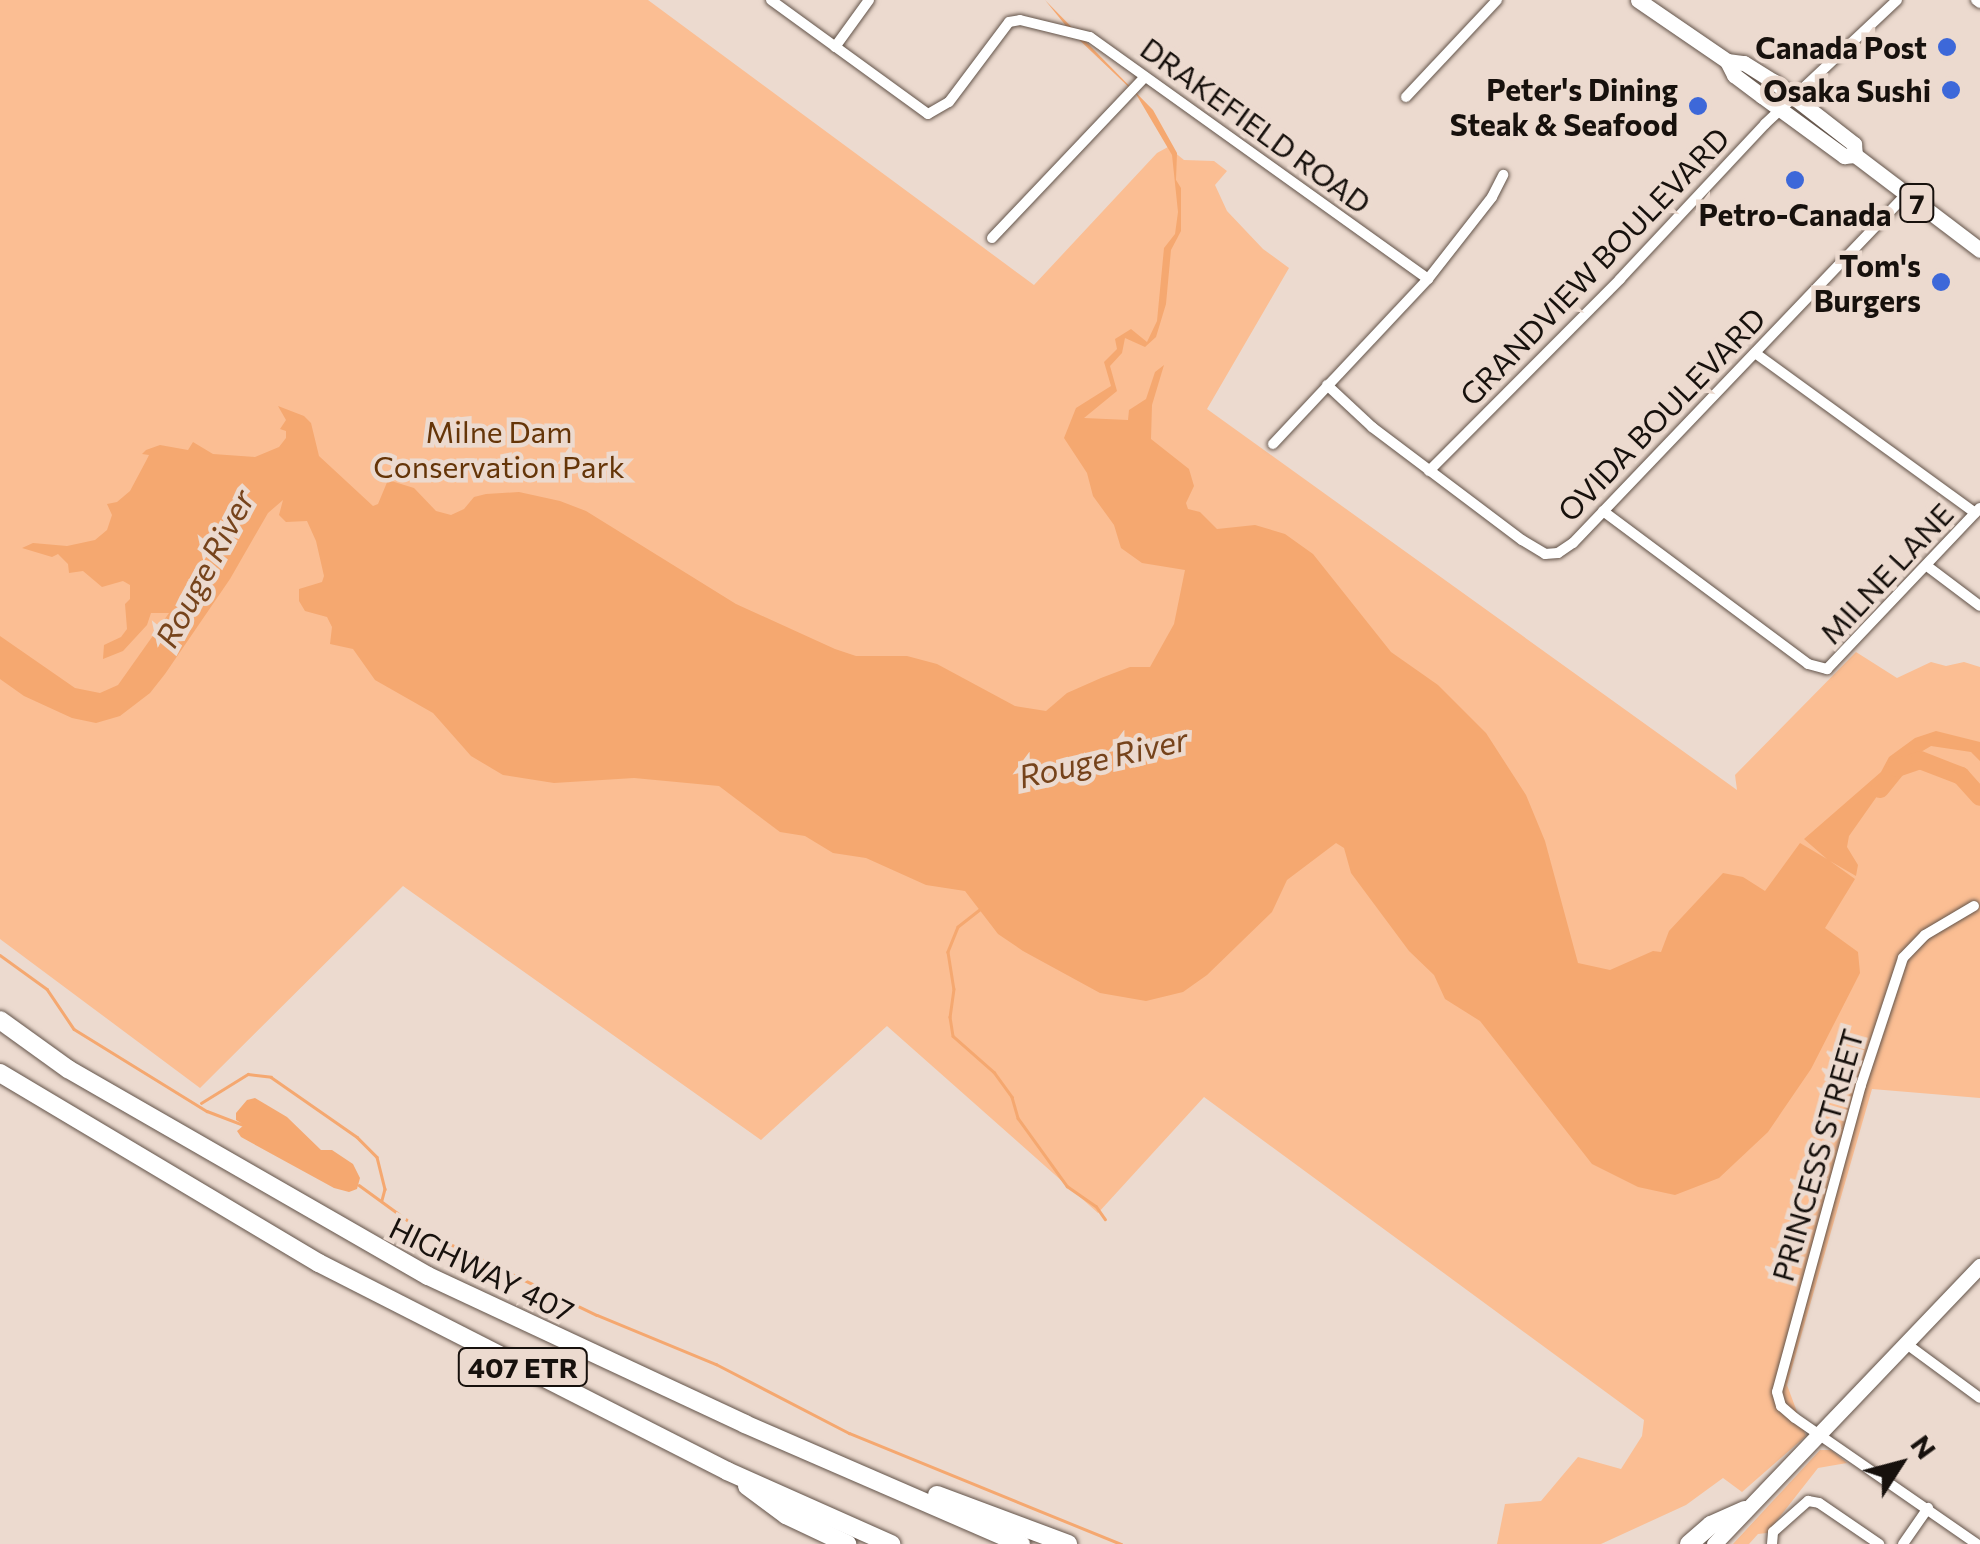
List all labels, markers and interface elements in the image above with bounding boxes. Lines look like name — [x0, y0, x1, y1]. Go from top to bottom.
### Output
place label: Canada Post — [1755, 29, 1927, 65]
street label: DRAKEFIELD ROAD — [1134, 30, 1378, 220]
marker: Canada Post — [1936, 36, 1958, 58]
place label: Peter's Dining Steak & Seafood — [1450, 71, 1678, 142]
place label: Osaka Sushi — [1763, 72, 1931, 108]
marker: Osaka Sushi — [1940, 79, 1962, 101]
marker: Peter's Dining Steak & Seafood — [1687, 95, 1709, 117]
street label: GRANDVIEW BOULEVARD — [1452, 120, 1736, 412]
marker: Petro-Canada — [1784, 169, 1806, 191]
road number: 7 — [1897, 180, 1937, 226]
place label: Petro-Canada — [1699, 196, 1891, 232]
place label: Tom's Burgers — [1814, 247, 1921, 318]
marker: Tom's Burgers — [1930, 271, 1952, 293]
street label: OVIDA BOULEVARD — [1550, 300, 1772, 528]
park label: Milne Dam Conservation Park — [373, 413, 625, 484]
water label: Rouge River — [146, 483, 262, 653]
street label: MILNE LANE — [1812, 495, 1960, 651]
water label: Rouge River — [1014, 719, 1192, 795]
street label: PRINCESS STREET — [1764, 1025, 1870, 1285]
street label: HIGHWAY 407 — [384, 1209, 580, 1329]
road number: 407 ETR — [456, 1344, 590, 1390]
north arrow — [1850, 1414, 1950, 1514]
text: N — [1904, 1428, 1944, 1465]

